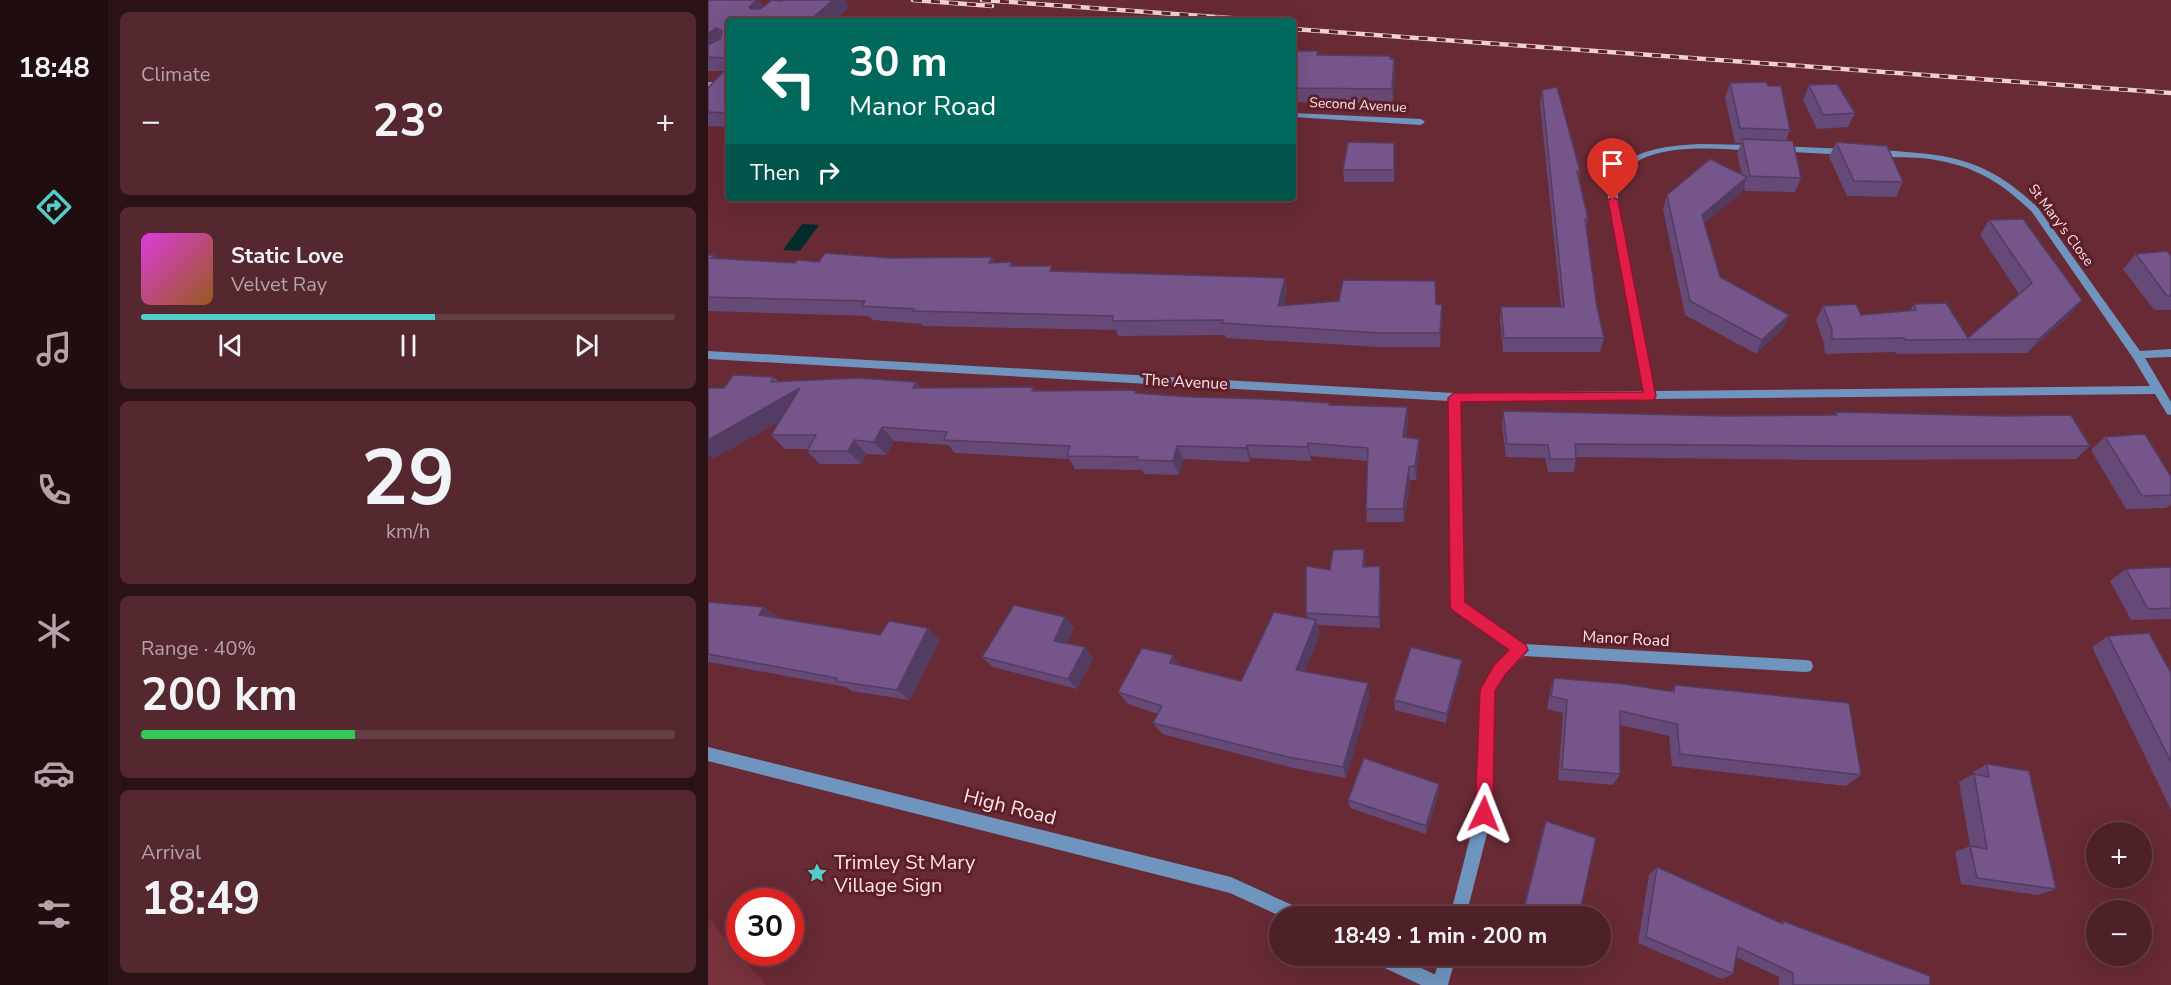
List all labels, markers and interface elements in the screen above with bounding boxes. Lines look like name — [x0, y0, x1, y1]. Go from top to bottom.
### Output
text: 30 m — [849, 34, 948, 91]
icon: left — [750, 42, 828, 120]
text: 18:48 — [18, 50, 90, 87]
text: Climate — [141, 61, 210, 88]
text: Manor Road — [849, 88, 996, 125]
text: 23° — [372, 91, 444, 152]
street label: Second Avenue — [1309, 93, 1407, 117]
text: − — [141, 99, 161, 144]
text: + — [655, 99, 675, 144]
pin — [1587, 138, 1638, 200]
icon: arrive — [1596, 147, 1629, 180]
icon: right — [812, 156, 845, 189]
text: Then — [750, 158, 800, 188]
street label: St Mary's Close — [2024, 180, 2098, 270]
icon: directions — [33, 186, 75, 228]
text: Static Love — [231, 241, 344, 271]
text: Velvet Ray — [231, 271, 327, 298]
icon: music — [33, 328, 75, 370]
icon: previous — [214, 329, 247, 362]
icon: pause — [392, 329, 425, 362]
icon: next — [570, 329, 603, 362]
street label: The Avenue — [1142, 369, 1228, 395]
text: 29 — [361, 425, 455, 532]
icon: phone — [33, 469, 75, 511]
text: km/h — [386, 518, 430, 545]
icon: climate — [33, 610, 75, 652]
street label: Manor Road — [1582, 626, 1670, 652]
text: Range · 40% — [141, 635, 256, 662]
text: 200 km — [141, 665, 298, 726]
icon: car — [33, 752, 75, 794]
street label: High Road — [961, 782, 1059, 832]
position arrow — [1452, 782, 1516, 846]
map controls — [2086, 822, 2152, 966]
button: + — [2086, 822, 2152, 888]
text: Arrival — [141, 839, 201, 866]
place label: Trimley St Mary Village Sign — [833, 849, 976, 899]
place icon: Trimley St Mary Village Sign — [805, 861, 829, 885]
text: 18:49 — [141, 869, 260, 930]
speed limit sign: 30 — [726, 888, 804, 966]
icon: filters — [33, 893, 75, 935]
button: − — [2086, 900, 2152, 966]
text: 18:49 · 1 min · 200 m — [1333, 921, 1547, 951]

